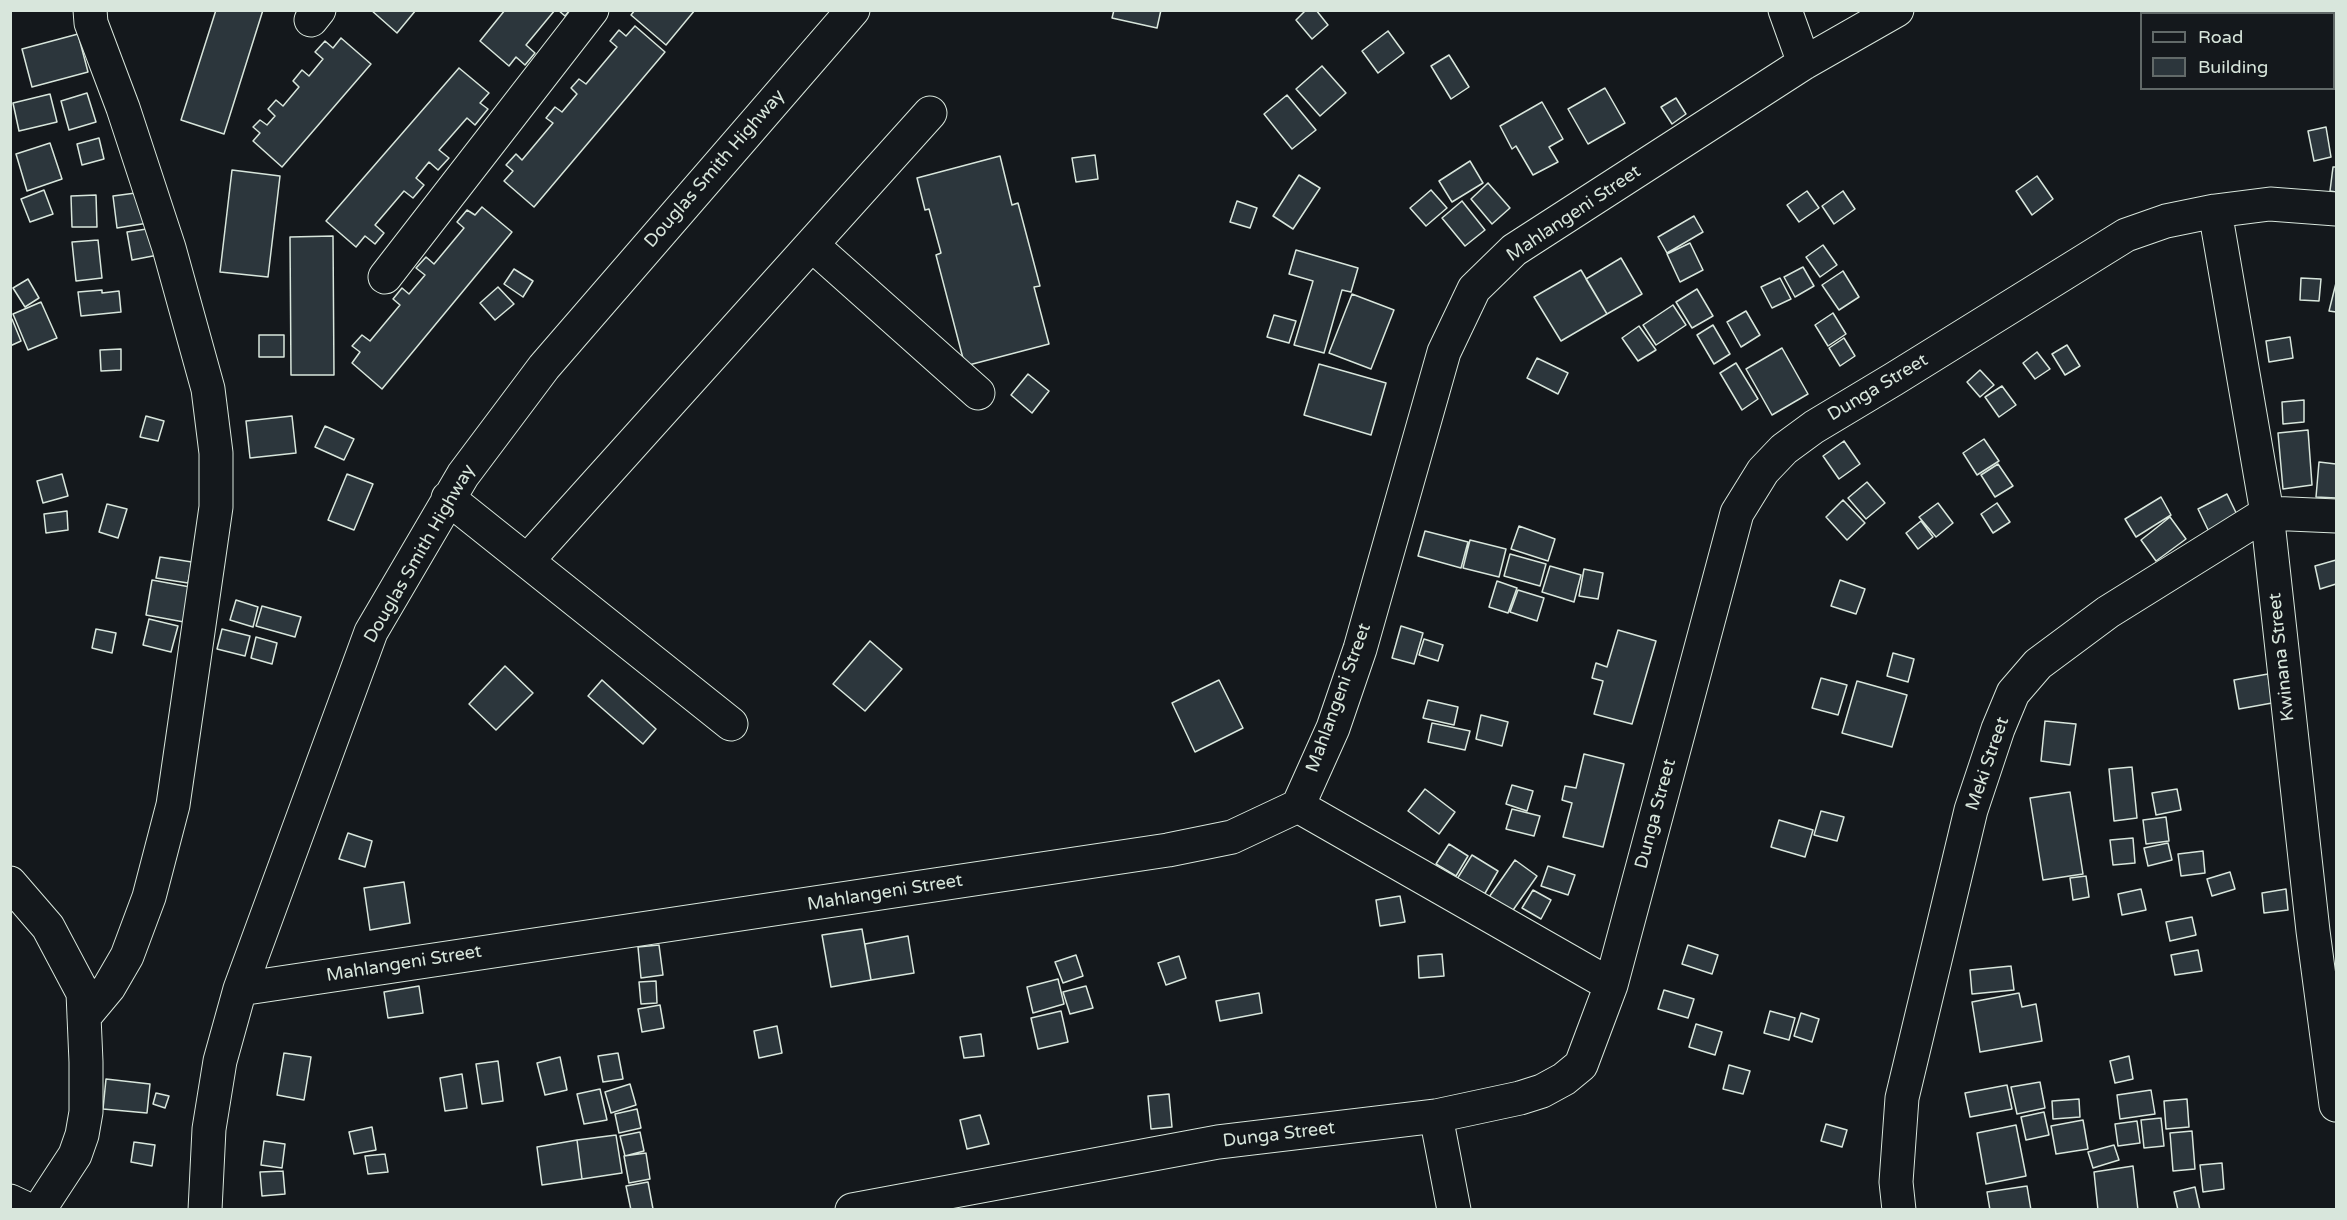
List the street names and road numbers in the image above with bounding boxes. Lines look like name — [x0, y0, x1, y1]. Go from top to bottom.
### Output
street label: Douglas Smith Highway — [640, 85, 790, 253]
street label: Mahlangeni Street — [1503, 161, 1645, 267]
street label: Dunga Street — [1824, 350, 1932, 426]
street label: Douglas Smith Highway — [360, 461, 480, 647]
street label: Kwinana Street — [2265, 592, 2299, 722]
street label: Mahlangeni Street — [1302, 620, 1376, 776]
street label: Meki Street — [1962, 714, 2014, 814]
street label: Dunga Street — [1631, 757, 1681, 871]
street label: Mahlangeni Street — [806, 870, 964, 916]
street label: Mahlangeni Street — [325, 941, 483, 987]
street label: Dunga Street — [1222, 1117, 1336, 1153]

